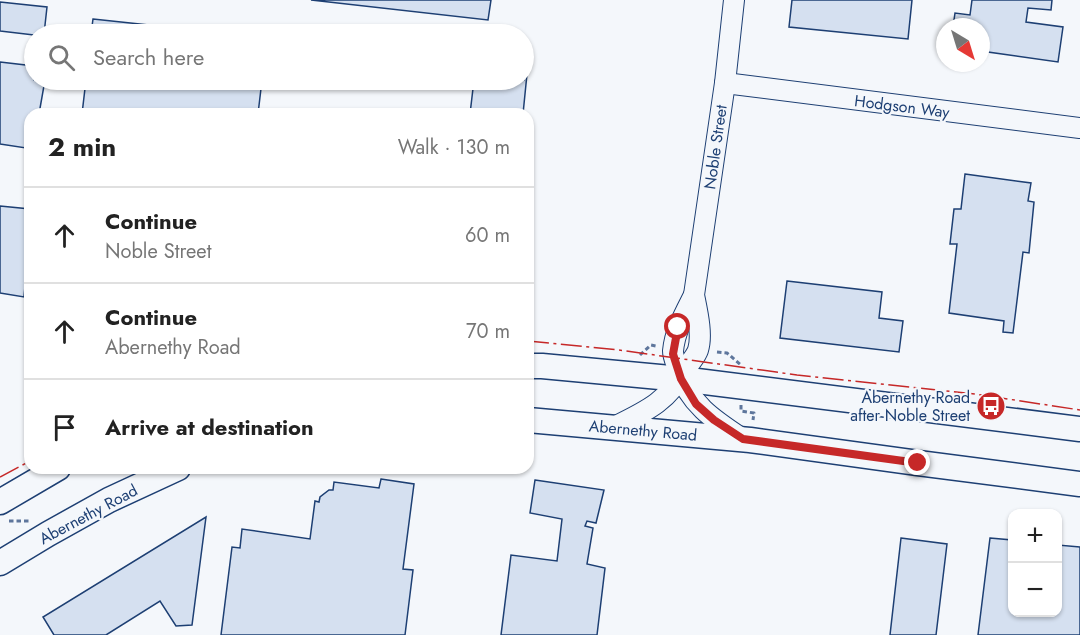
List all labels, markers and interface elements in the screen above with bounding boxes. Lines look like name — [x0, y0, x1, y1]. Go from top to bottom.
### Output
north arrow — [936, 18, 990, 72]
search box — [24, 24, 534, 90]
icon: search — [45, 41, 78, 74]
text: Search here — [93, 41, 204, 73]
street label: Hodgson Way — [853, 89, 952, 124]
street label: Noble Street — [698, 103, 733, 191]
text: 2 min — [48, 128, 116, 166]
text: Walk · 130 m — [398, 133, 510, 162]
text: Continue — [105, 205, 197, 237]
icon: ahead — [48, 219, 81, 252]
text: 60 m — [465, 221, 510, 250]
text: Noble Street — [105, 237, 211, 266]
text: Continue — [105, 301, 197, 333]
route start — [664, 313, 690, 339]
icon: ahead — [48, 315, 81, 348]
text: 70 m — [466, 317, 510, 346]
text: Abernethy Road — [105, 333, 241, 362]
place label: Abernethy Road after Noble Street — [850, 386, 970, 427]
bus stop icon: Abernethy Road after Noble Street — [975, 390, 1007, 422]
icon: arrive — [48, 411, 81, 444]
text: Arrive at destination — [105, 411, 314, 443]
street label: Abernethy Road — [588, 414, 698, 447]
route end — [904, 449, 930, 475]
street label: Abernethy Road — [35, 479, 142, 550]
map controls — [1008, 509, 1062, 617]
button: + — [1008, 509, 1062, 563]
button: − — [1008, 563, 1062, 617]

